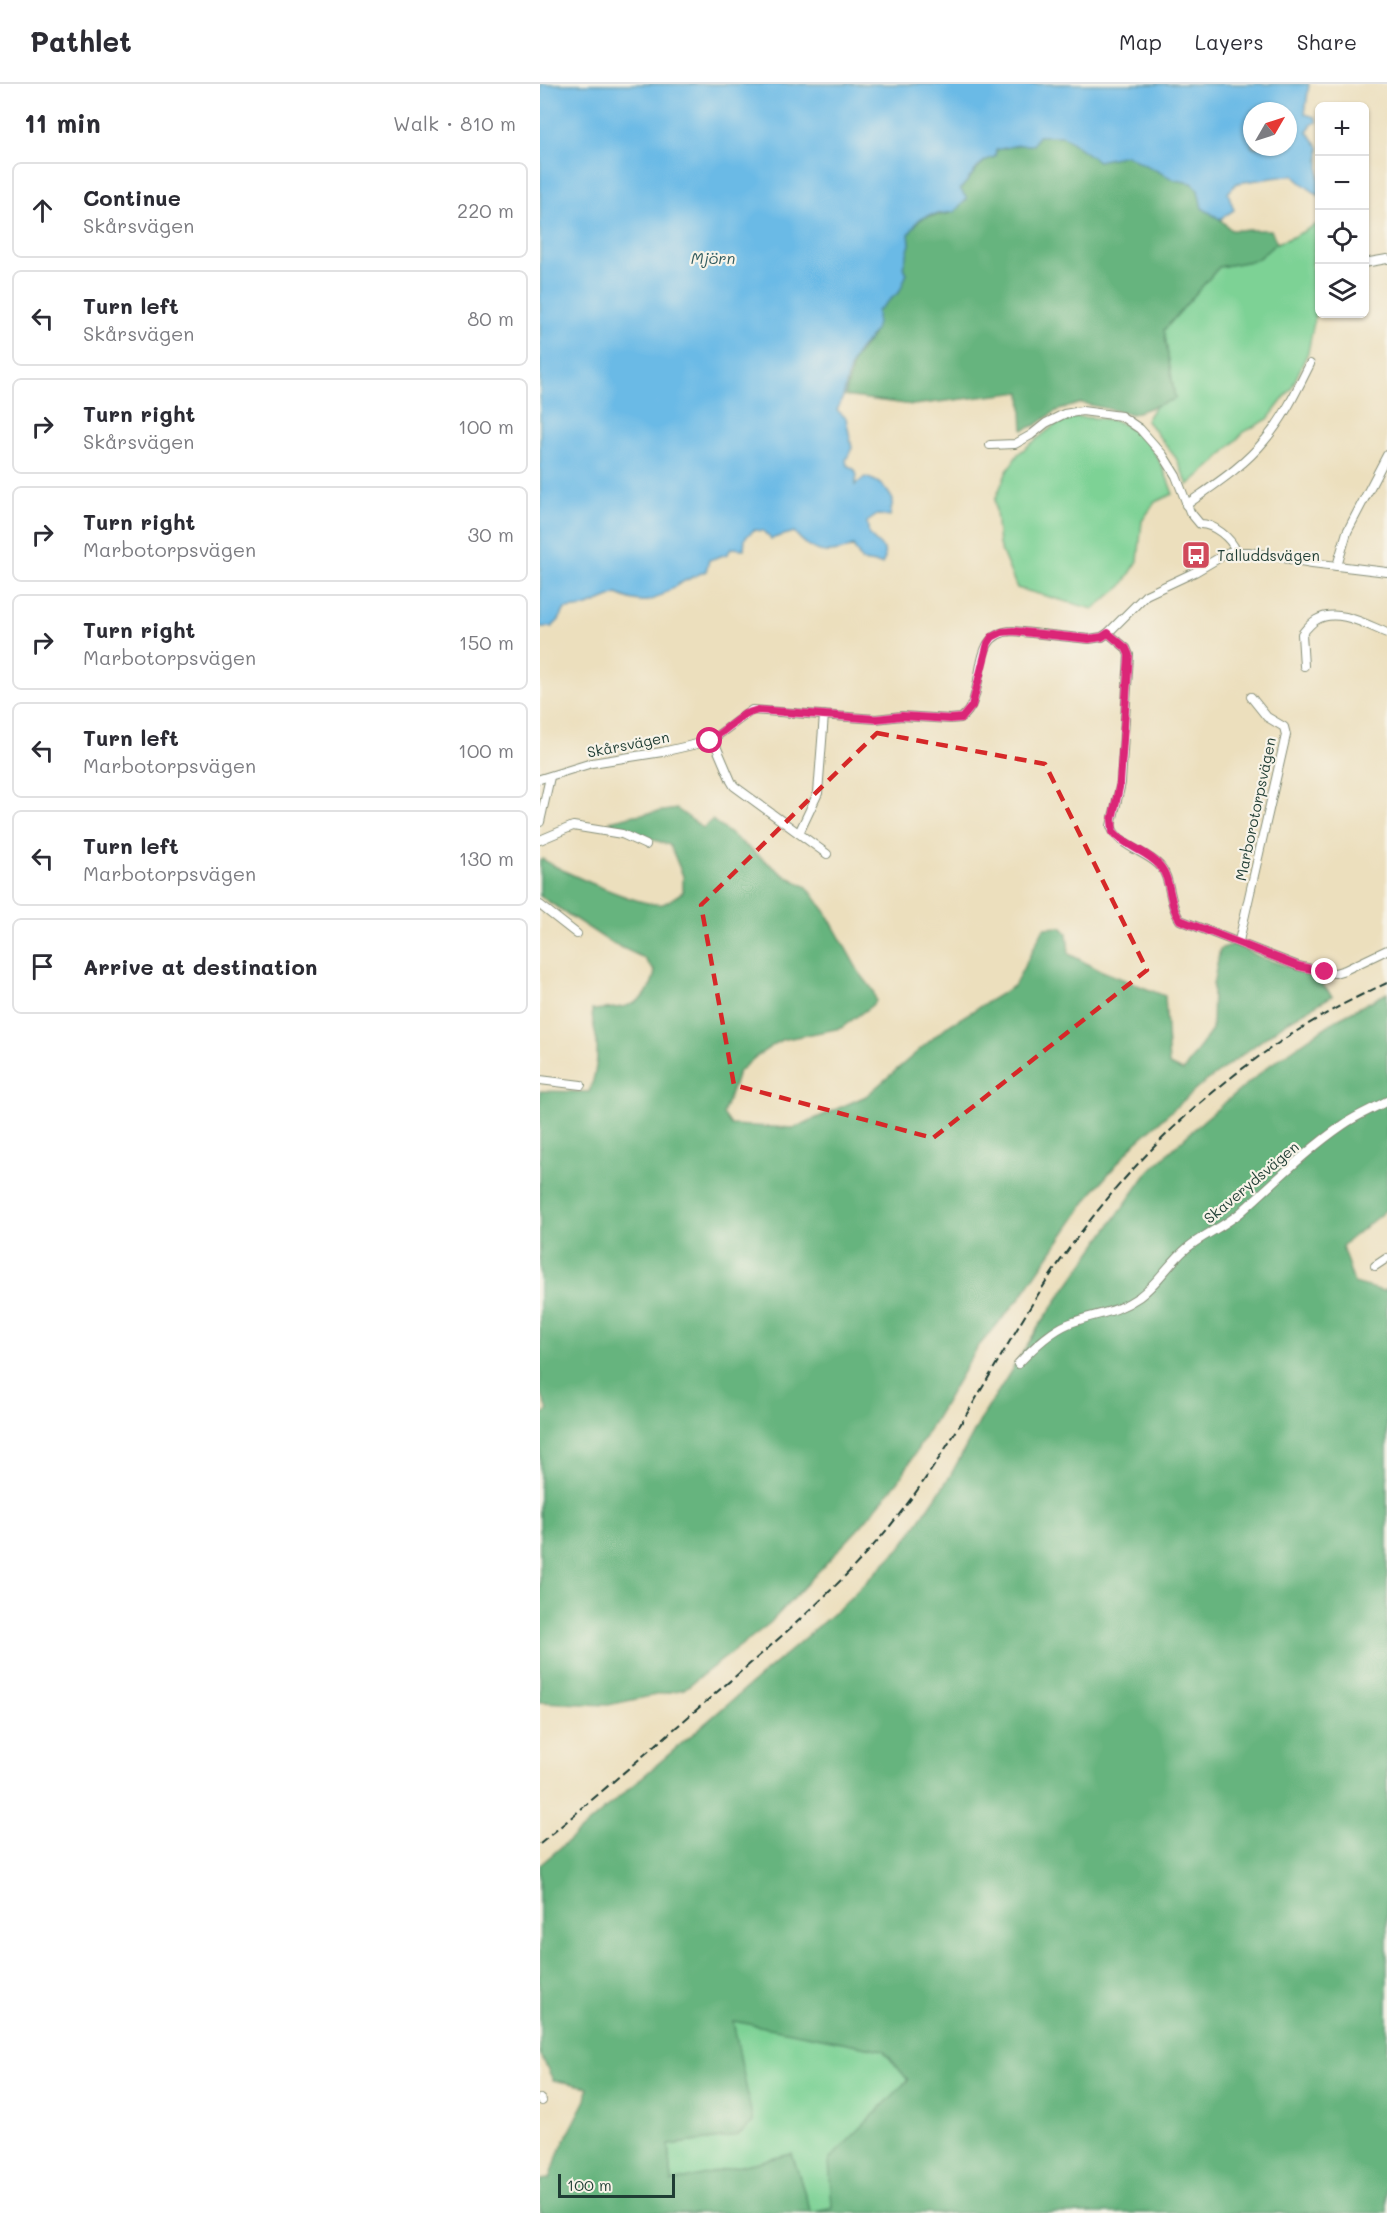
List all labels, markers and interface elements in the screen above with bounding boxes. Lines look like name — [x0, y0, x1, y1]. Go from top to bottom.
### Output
text: Pathlet — [30, 23, 132, 59]
text: Map — [1119, 28, 1162, 55]
text: Layers — [1195, 28, 1264, 55]
text: Share — [1297, 28, 1357, 55]
north arrow — [1243, 102, 1297, 156]
map controls — [1315, 102, 1369, 318]
button: + — [1315, 102, 1369, 156]
text: 11 min — [24, 106, 101, 140]
text: Walk · 810 m — [393, 110, 516, 136]
button: − — [1315, 156, 1369, 210]
text: Continue — [83, 183, 181, 212]
icon: ahead — [26, 194, 59, 227]
text: 220 m — [457, 197, 514, 223]
button: locate — [1315, 210, 1369, 264]
text: Skårsvägen — [83, 212, 194, 238]
water label: Mjörn — [691, 247, 735, 268]
button: layers — [1315, 264, 1369, 318]
text: Turn left — [83, 291, 179, 320]
icon: left — [26, 302, 59, 335]
text: 80 m — [467, 305, 514, 331]
text: Skårsvägen — [83, 320, 194, 346]
text: Turn right — [83, 399, 195, 428]
icon: right — [26, 410, 59, 443]
text: 100 m — [458, 413, 514, 439]
text: Skårsvägen — [83, 428, 194, 454]
text: Turn right — [83, 507, 195, 536]
icon: right — [26, 518, 59, 551]
text: 30 m — [468, 521, 514, 547]
text: Marbotorpsvägen — [83, 536, 256, 562]
bus stop icon: Talluddsvägen — [1180, 539, 1212, 571]
place label: Talluddsvägen — [1217, 545, 1320, 565]
text: Turn right — [83, 615, 195, 644]
icon: right — [26, 626, 59, 659]
text: 150 m — [459, 629, 514, 655]
text: Marbotorpsvägen — [83, 644, 256, 670]
text: Turn left — [83, 723, 179, 752]
street label: Skårsvägen — [585, 726, 671, 762]
route start — [696, 727, 722, 753]
icon: left — [26, 734, 59, 767]
street label: Marborotorpsvägen — [1230, 735, 1280, 883]
text: 100 m — [458, 737, 514, 763]
text: Marbotorpsvägen — [83, 752, 256, 778]
text: Turn left — [83, 831, 179, 860]
icon: left — [26, 842, 59, 875]
text: 130 m — [459, 845, 514, 871]
text: Marbotorpsvägen — [83, 860, 256, 886]
icon: arrive — [26, 950, 59, 983]
text: Arrive at destination — [83, 952, 318, 981]
route end — [1311, 958, 1337, 984]
street label: Skaverydsvägen — [1199, 1136, 1303, 1228]
scale bar — [558, 2171, 675, 2198]
text: 100 m — [567, 2174, 612, 2195]

